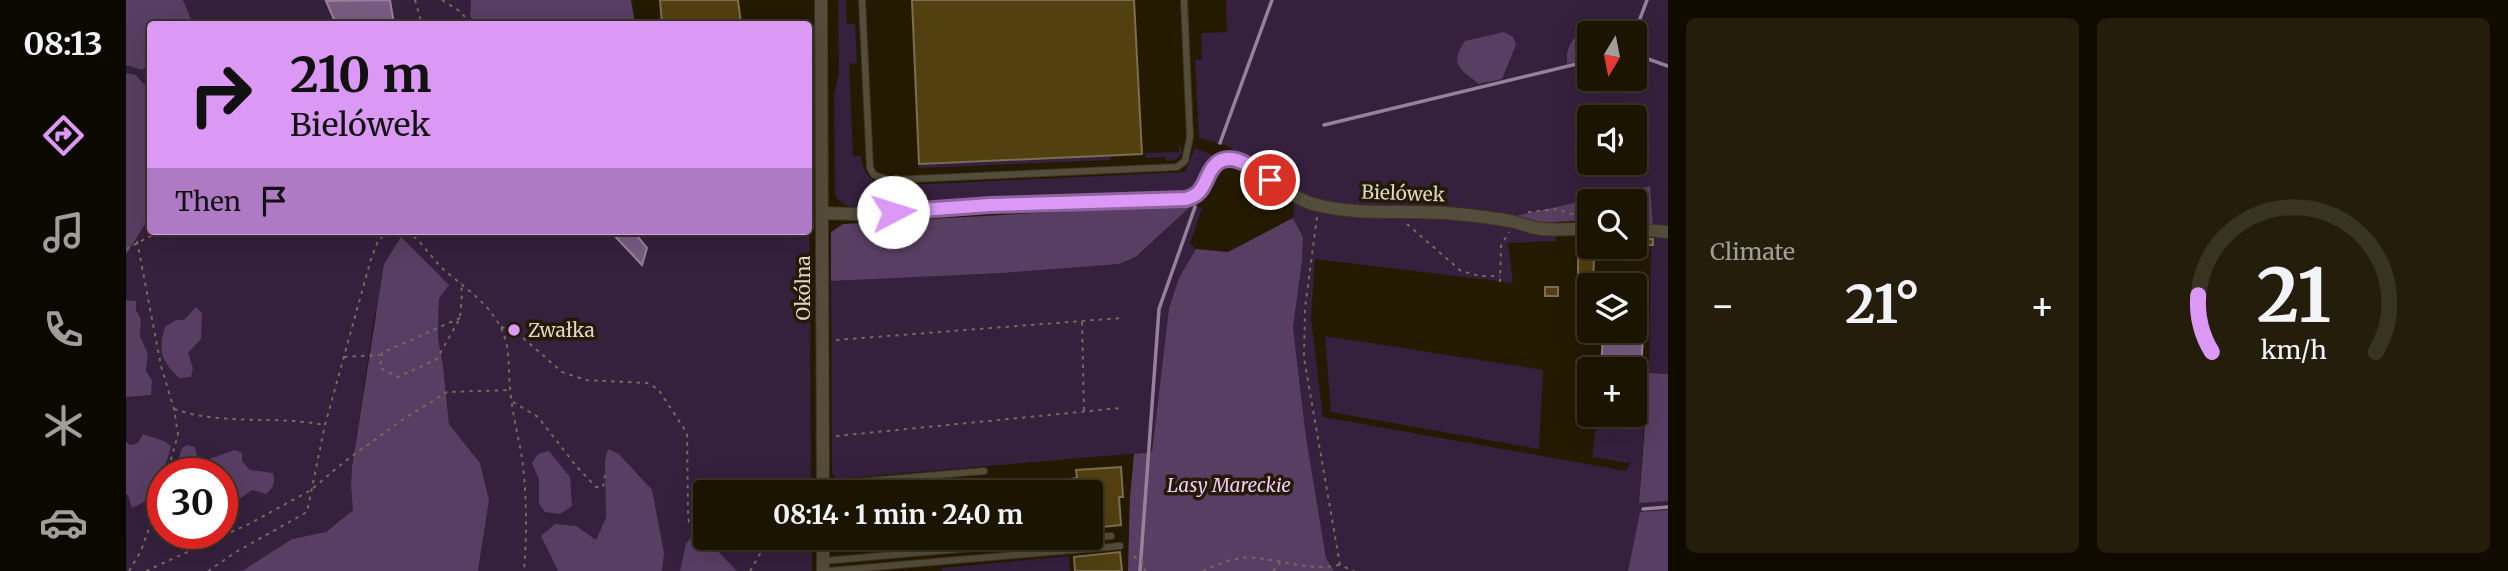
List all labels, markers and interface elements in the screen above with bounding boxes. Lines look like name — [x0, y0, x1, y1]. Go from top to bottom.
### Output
north arrow — [1577, 21, 1647, 91]
map controls — [1577, 21, 1647, 427]
text: 08:13 — [23, 24, 103, 64]
text: 210 m — [290, 44, 431, 105]
icon: right — [175, 49, 266, 140]
text: Bielówek — [290, 105, 430, 145]
button: sound — [1577, 105, 1647, 175]
icon: directions — [39, 111, 88, 160]
pin — [1240, 150, 1300, 210]
icon: arrive — [1251, 161, 1289, 199]
position arrow — [856, 175, 930, 249]
street label: Bielówek — [1361, 180, 1445, 206]
icon: arrive — [255, 182, 293, 220]
text: Then — [175, 185, 241, 218]
button: search — [1577, 189, 1647, 259]
icon: music — [39, 208, 88, 257]
text: Climate — [1710, 237, 1795, 266]
text: 21 — [2256, 250, 2331, 342]
street label: Okólna — [791, 256, 815, 320]
text: 21° — [1845, 272, 1920, 337]
button: layers — [1577, 273, 1647, 343]
text: − — [1710, 282, 1735, 329]
text: + — [2030, 282, 2055, 329]
icon: phone — [39, 305, 88, 354]
place label: Zwałka — [528, 318, 595, 342]
marker: Zwałka — [506, 322, 522, 338]
text: km/h — [2260, 333, 2327, 365]
button: + — [1577, 357, 1647, 427]
icon: climate — [39, 401, 88, 450]
speed limit sign: 30 — [147, 458, 238, 549]
park label: Lasy Mareckie — [1167, 473, 1291, 497]
icon: car — [39, 498, 88, 547]
text: 08:14 · 1 min · 240 m — [773, 498, 1023, 531]

